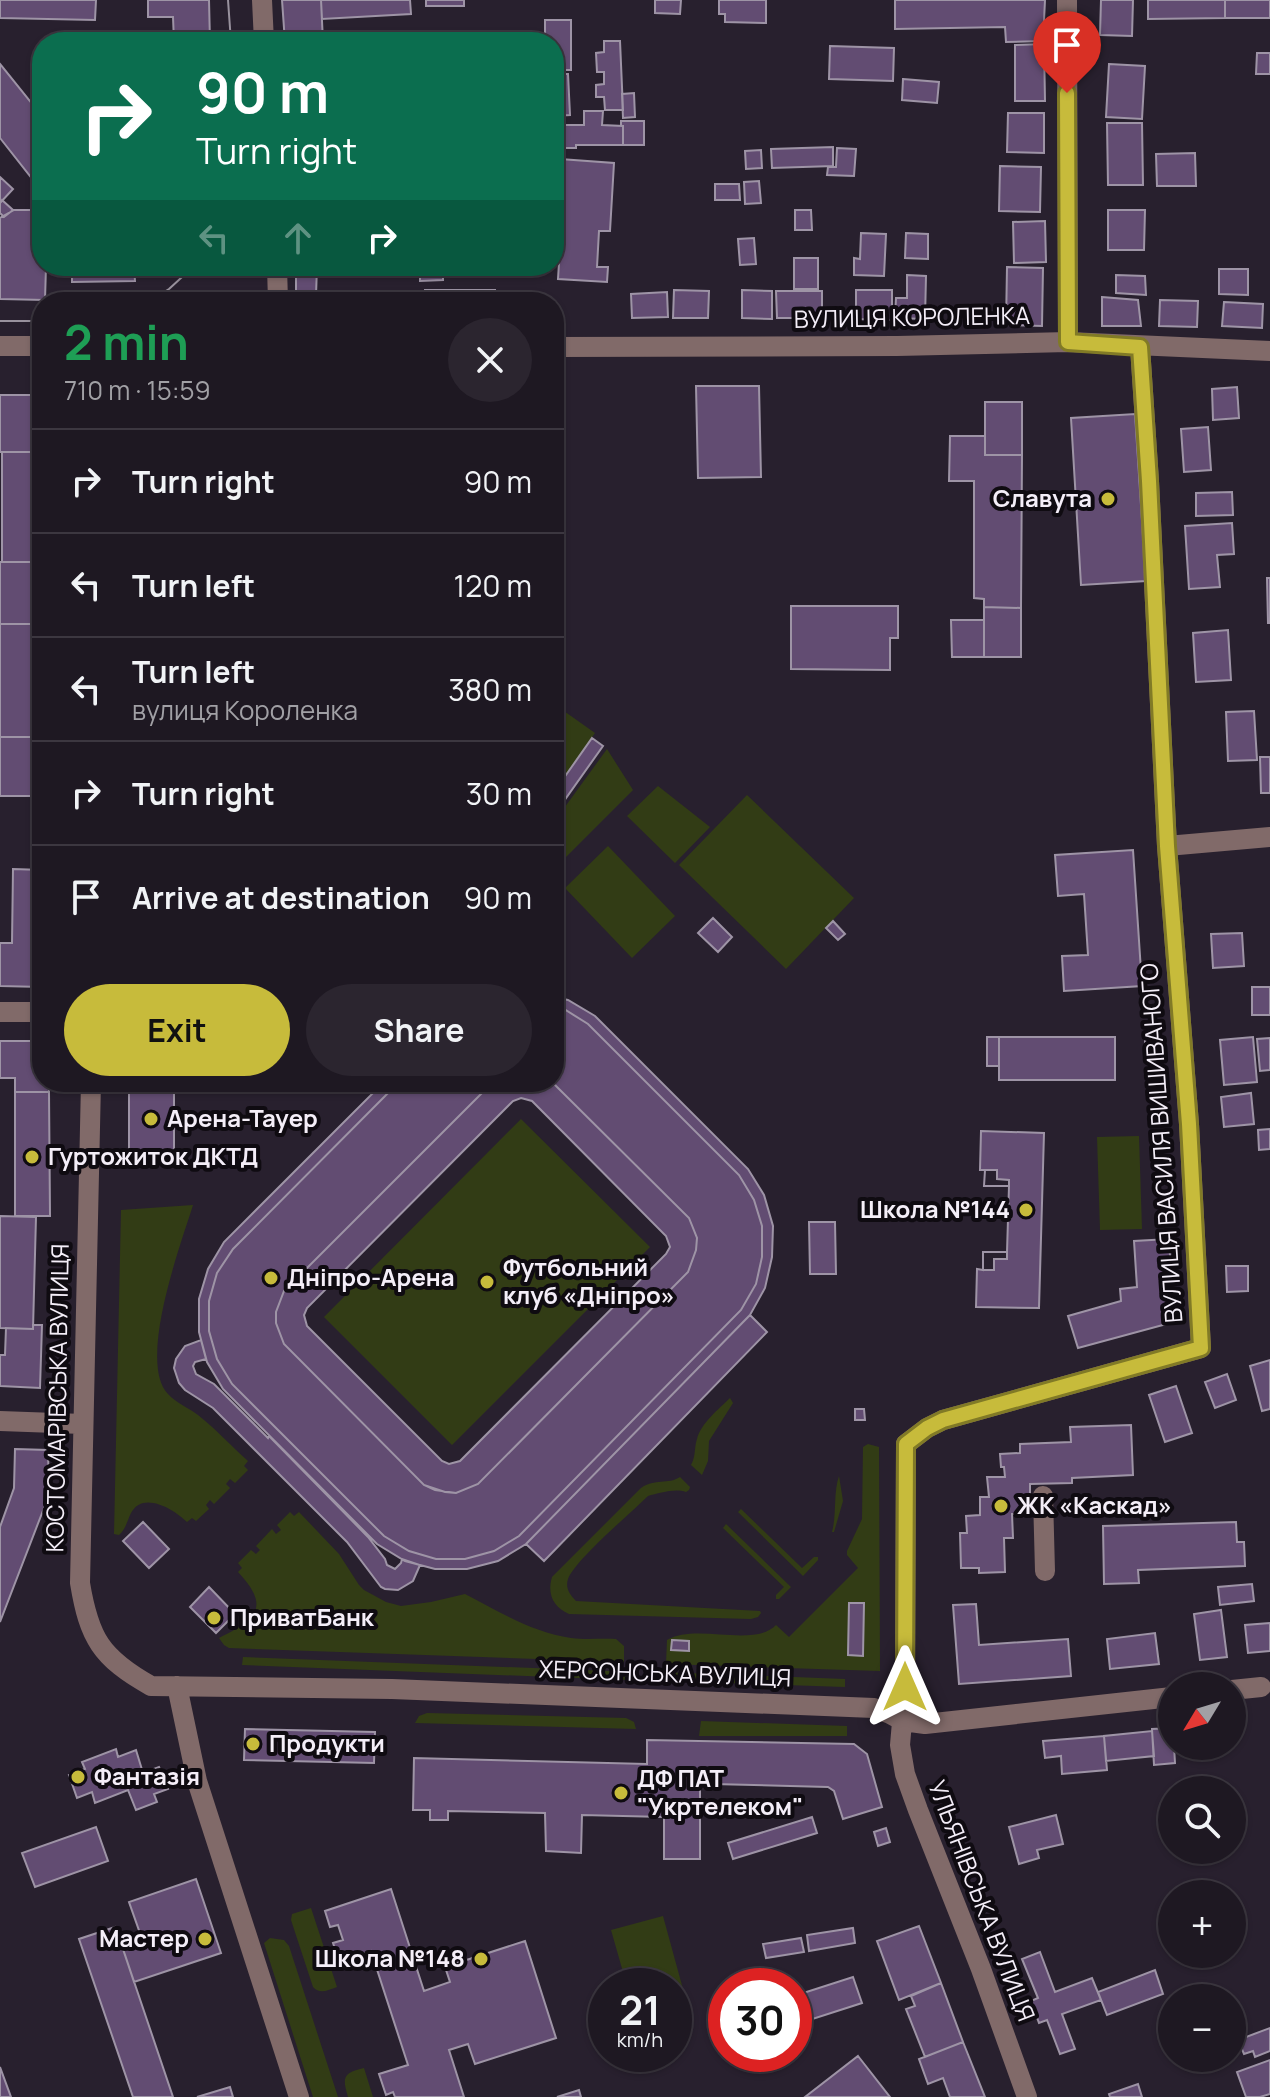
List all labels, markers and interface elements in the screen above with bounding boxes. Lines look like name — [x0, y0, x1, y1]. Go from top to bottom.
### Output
pin — [1033, 11, 1101, 93]
icon: arrive — [1045, 23, 1089, 67]
text: 90 m — [196, 53, 329, 130]
icon: right — [64, 64, 168, 168]
text: Turn right — [196, 126, 357, 175]
icon: left — [192, 216, 236, 260]
icon: ahead — [276, 216, 320, 260]
icon: right — [360, 216, 404, 260]
street label: ВУЛИЦЯ КОРОЛЕНКА — [794, 298, 1030, 335]
text: 2 min — [64, 309, 189, 374]
button: close — [448, 318, 532, 402]
text: 710 m · 15:59 — [64, 372, 211, 408]
icon: right — [64, 459, 108, 503]
text: Turn right — [132, 461, 275, 502]
text: 90 m — [464, 461, 532, 502]
place label: Славута — [993, 481, 1092, 514]
marker: Славута — [1099, 490, 1117, 508]
icon: left — [64, 563, 108, 607]
text: Turn left — [132, 565, 255, 606]
text: 120 m — [453, 565, 532, 606]
text: Turn left — [132, 651, 255, 692]
icon: left — [64, 667, 108, 711]
text: 380 m — [448, 669, 532, 710]
text: вулиця Короленка — [132, 692, 358, 728]
icon: right — [64, 771, 108, 815]
text: Turn right — [132, 773, 275, 814]
text: 30 m — [466, 773, 532, 814]
icon: arrive — [64, 875, 108, 919]
text: Arrive at destination — [132, 877, 430, 918]
text: 90 m — [464, 877, 532, 918]
street label: ВУЛИЦЯ ВАСИЛЯ ВИШИВАНОГО — [1131, 962, 1190, 1324]
button: Exit — [64, 984, 290, 1076]
button: Share — [306, 984, 532, 1076]
place label: Арена-Тауер — [167, 1101, 318, 1134]
marker: Арена-Тауер — [142, 1110, 160, 1128]
place label: Гуртожиток ДКТД — [48, 1139, 258, 1172]
marker: Гуртожиток ДКТД — [23, 1148, 41, 1166]
place label: Школа №144 — [860, 1192, 1010, 1225]
marker: Школа №144 — [1017, 1201, 1035, 1219]
street label: КОСТОМАРІВСЬКА ВУЛИЦЯ — [37, 1243, 76, 1553]
place label: Футбольний клуб «Дніпро» — [503, 1250, 675, 1311]
place label: Дніпро-Арена — [287, 1260, 455, 1293]
marker: Дніпро-Арена — [262, 1269, 280, 1287]
marker: Футбольний клуб «Дніпро» — [478, 1273, 496, 1291]
place label: ЖК «Каскад» — [1017, 1488, 1172, 1521]
marker: ЖК «Каскад» — [992, 1497, 1010, 1515]
place label: ПриватБанк — [230, 1600, 375, 1633]
marker: ПриватБанк — [205, 1609, 223, 1627]
position arrow — [863, 1645, 947, 1729]
street label: ХЕРСОНСЬКА ВУЛИЦЯ — [538, 1652, 792, 1693]
north arrow — [1158, 1672, 1246, 1760]
map controls — [1158, 1672, 1246, 2072]
place label: Продукти — [269, 1726, 385, 1759]
marker: Продукти — [244, 1735, 262, 1753]
place label: Фантазія — [94, 1759, 200, 1792]
place label: ДФ ПАТ "Укртелеком" — [637, 1761, 803, 1822]
marker: Фантазія — [69, 1768, 87, 1786]
street label: УЛЬЯНІВСЬКА ВУЛИЦЯ — [921, 1775, 1044, 2026]
button: search — [1158, 1776, 1246, 1864]
marker: ДФ ПАТ "Укртелеком" — [612, 1784, 630, 1802]
button: + — [1158, 1880, 1246, 1968]
place label: Мастер — [99, 1921, 189, 1954]
marker: Мастер — [196, 1930, 214, 1948]
place label: Школа №148 — [315, 1941, 465, 1974]
marker: Школа №148 — [472, 1950, 490, 1968]
speed limit sign: 30 — [708, 1968, 812, 2072]
text: 21 — [619, 1982, 661, 2037]
button: − — [1158, 1984, 1246, 2072]
text: km/h — [617, 2026, 663, 2053]

